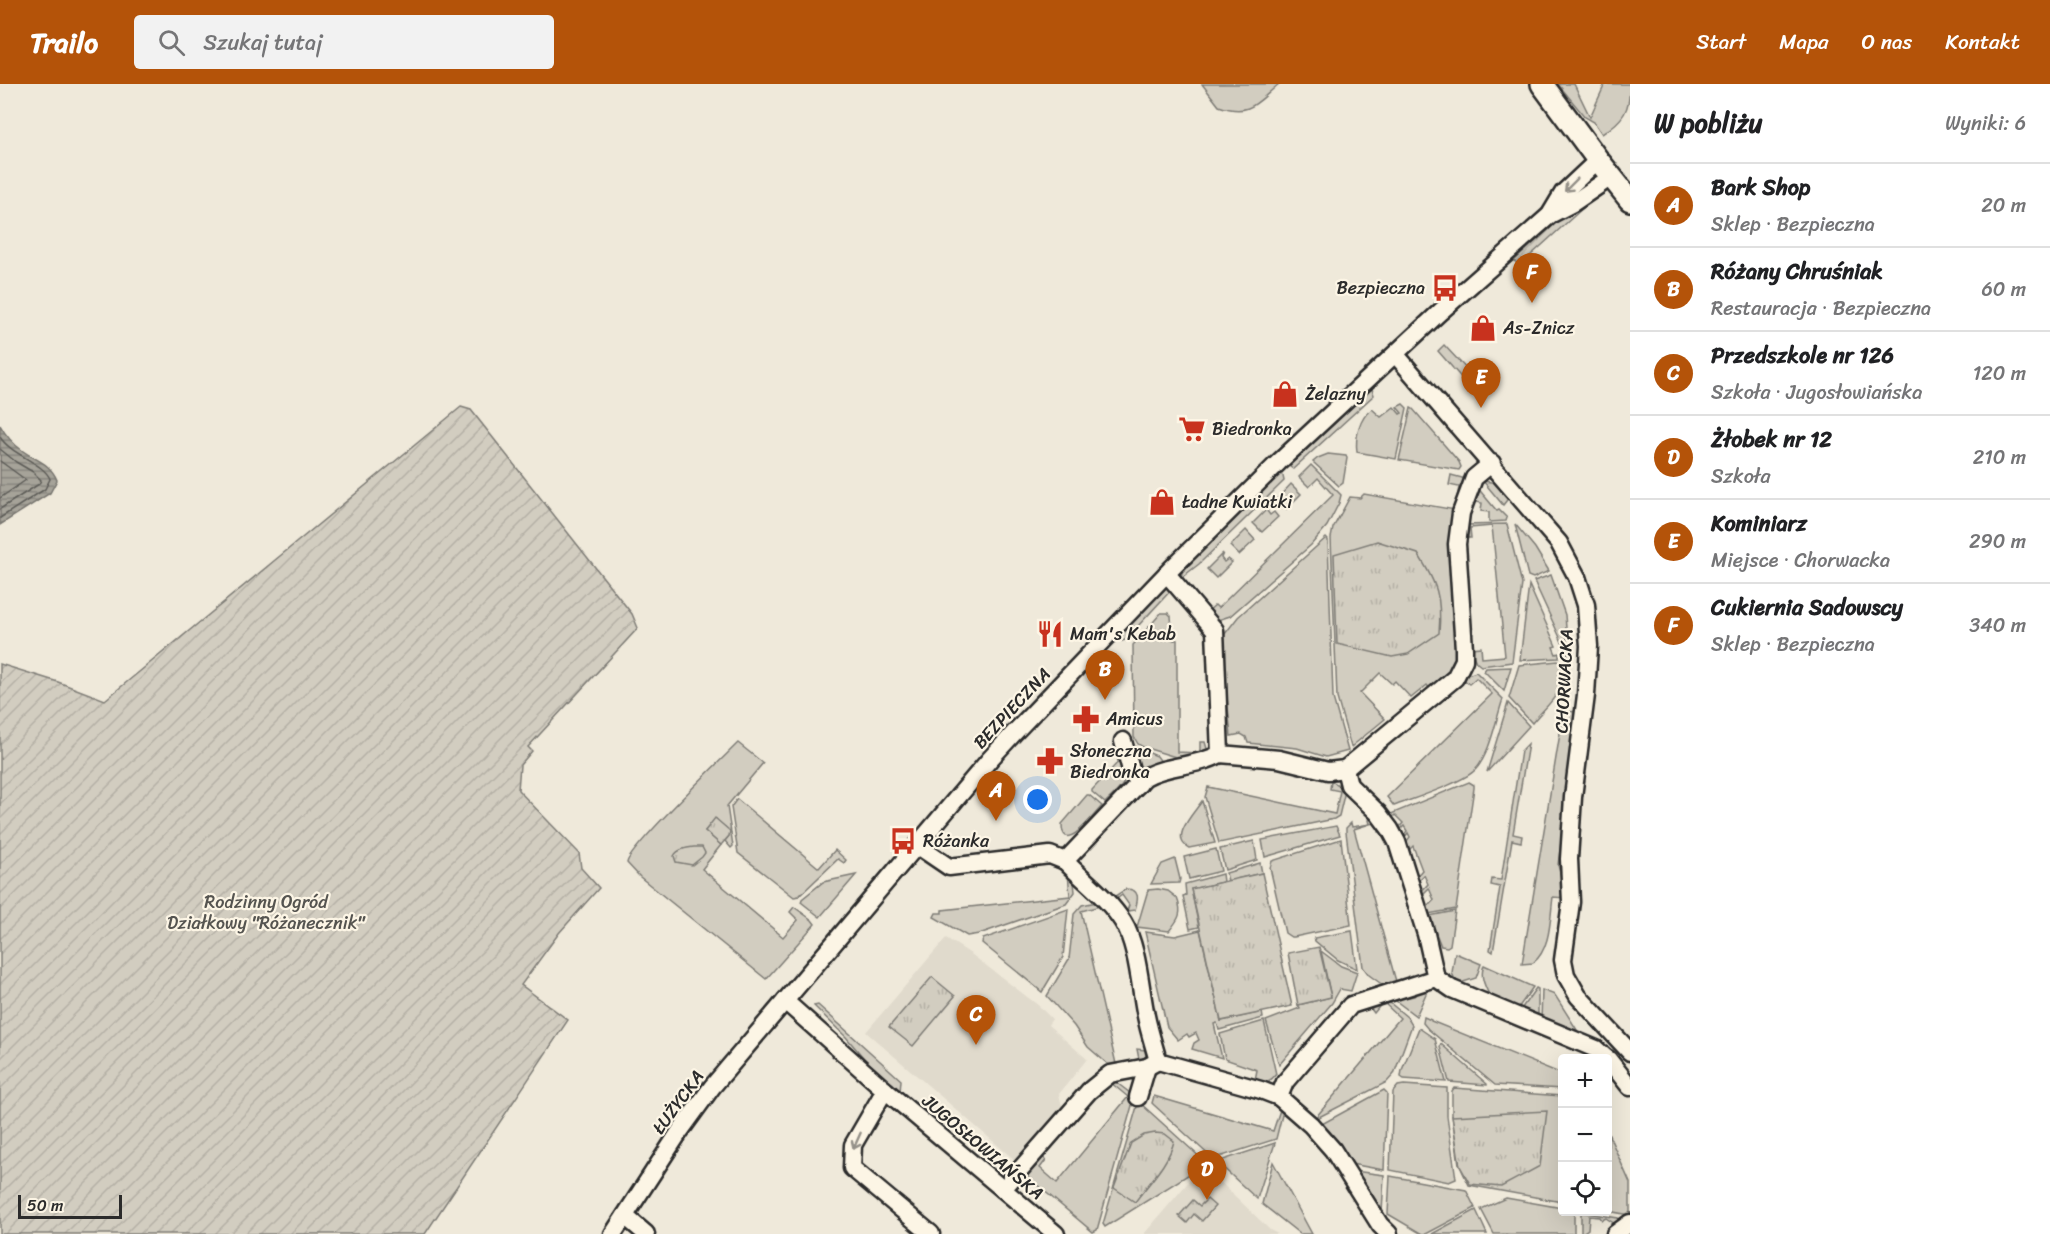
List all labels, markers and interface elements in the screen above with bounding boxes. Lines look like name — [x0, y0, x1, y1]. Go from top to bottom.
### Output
search box — [134, 15, 554, 69]
text: Trailo — [30, 18, 98, 67]
text: Szukaj tutaj — [203, 23, 323, 62]
text: Start — [1696, 23, 1746, 61]
text: Mapa — [1779, 23, 1829, 61]
text: O nas — [1862, 23, 1912, 61]
text: Kontakt — [1945, 23, 2020, 61]
icon: search — [155, 26, 188, 59]
text: W pobliżu — [1654, 100, 1763, 146]
text: Wyniki: 6 — [1945, 106, 2026, 141]
text: Bark Shop — [1711, 168, 1810, 207]
one-way arrow — [1564, 178, 1579, 193]
text: A — [1667, 188, 1680, 223]
text: 20 m — [1981, 188, 2026, 223]
text: Sklep · Bezpieczna — [1711, 207, 1875, 242]
text: Różany Chruśniak — [1711, 252, 1883, 291]
pin: F — [1512, 254, 1552, 303]
place label: Bezpieczna — [1336, 272, 1425, 304]
text: B — [1667, 272, 1680, 307]
text: 60 m — [1981, 272, 2026, 307]
bus stop icon: Bezpieczna — [1430, 273, 1460, 303]
text: Restauracja · Bezpieczna — [1711, 291, 1931, 326]
place label: As-Znicz — [1502, 312, 1575, 344]
shop icon: As-Znicz — [1468, 313, 1498, 343]
text: Przedszkole nr 126 — [1711, 336, 1894, 375]
text: C — [1667, 356, 1680, 391]
text: 120 m — [1973, 356, 2026, 391]
pin: E — [1462, 358, 1500, 408]
text: Szkoła · Jugosłowiańska — [1711, 375, 1922, 410]
place label: Żelazny — [1305, 378, 1367, 410]
shop icon: Żelazny — [1270, 379, 1300, 409]
place label: Biedronka — [1212, 413, 1292, 445]
supermarket icon: Biedronka — [1177, 414, 1207, 444]
text: Żłobek nr 12 — [1711, 420, 1832, 459]
text: D — [1668, 440, 1679, 475]
text: 210 m — [1973, 440, 2026, 475]
text: Szkoła — [1711, 459, 1770, 494]
place label: Ładne Kwiatki — [1182, 486, 1293, 518]
shop icon: Ładne Kwiatki — [1147, 487, 1177, 517]
text: Kominiarz — [1711, 504, 1807, 543]
text: E — [1668, 524, 1679, 559]
text: 290 m — [1969, 524, 2026, 559]
text: Miejsce · Chorwacka — [1711, 543, 1890, 578]
text: Cukiernia Sadowscy — [1711, 588, 1903, 627]
text: F — [1668, 608, 1679, 643]
text: 340 m — [1969, 608, 2026, 643]
place label: Mam's Kebab — [1070, 618, 1176, 650]
restaurant icon: Mam's Kebab — [1035, 619, 1065, 649]
text: Sklep · Bezpieczna — [1711, 627, 1875, 662]
street label: CHORWACKA — [1545, 628, 1583, 734]
pin: B — [1086, 650, 1124, 700]
street label: BEZPIECZNA — [965, 660, 1059, 756]
place label: Amicus — [1105, 703, 1163, 735]
pharmacy icon: Amicus — [1071, 704, 1101, 734]
place label: Słoneczna Biedronka — [1070, 735, 1152, 788]
pharmacy icon: Słoneczna Biedronka — [1035, 746, 1065, 776]
pin: A — [976, 772, 1016, 821]
your location — [1023, 785, 1052, 814]
place label: Różanka — [923, 825, 990, 857]
bus stop icon: Różanka — [888, 826, 918, 856]
park label: Rodzinny Ogród Działkowy "Różanecznik" — [167, 886, 366, 939]
pin: C — [956, 996, 996, 1045]
map controls — [1558, 1054, 1612, 1216]
button: + — [1558, 1054, 1612, 1108]
street label: ŁUŻYCKA — [644, 1063, 712, 1141]
street label: JUGOSŁOWIAŃSKA — [914, 1085, 1051, 1208]
button: − — [1558, 1108, 1612, 1162]
one-way arrow — [851, 1132, 862, 1150]
pin: D — [1188, 1150, 1226, 1200]
button: locate — [1558, 1162, 1612, 1216]
text: 50 m — [27, 1191, 63, 1220]
scale bar — [18, 1192, 122, 1220]

